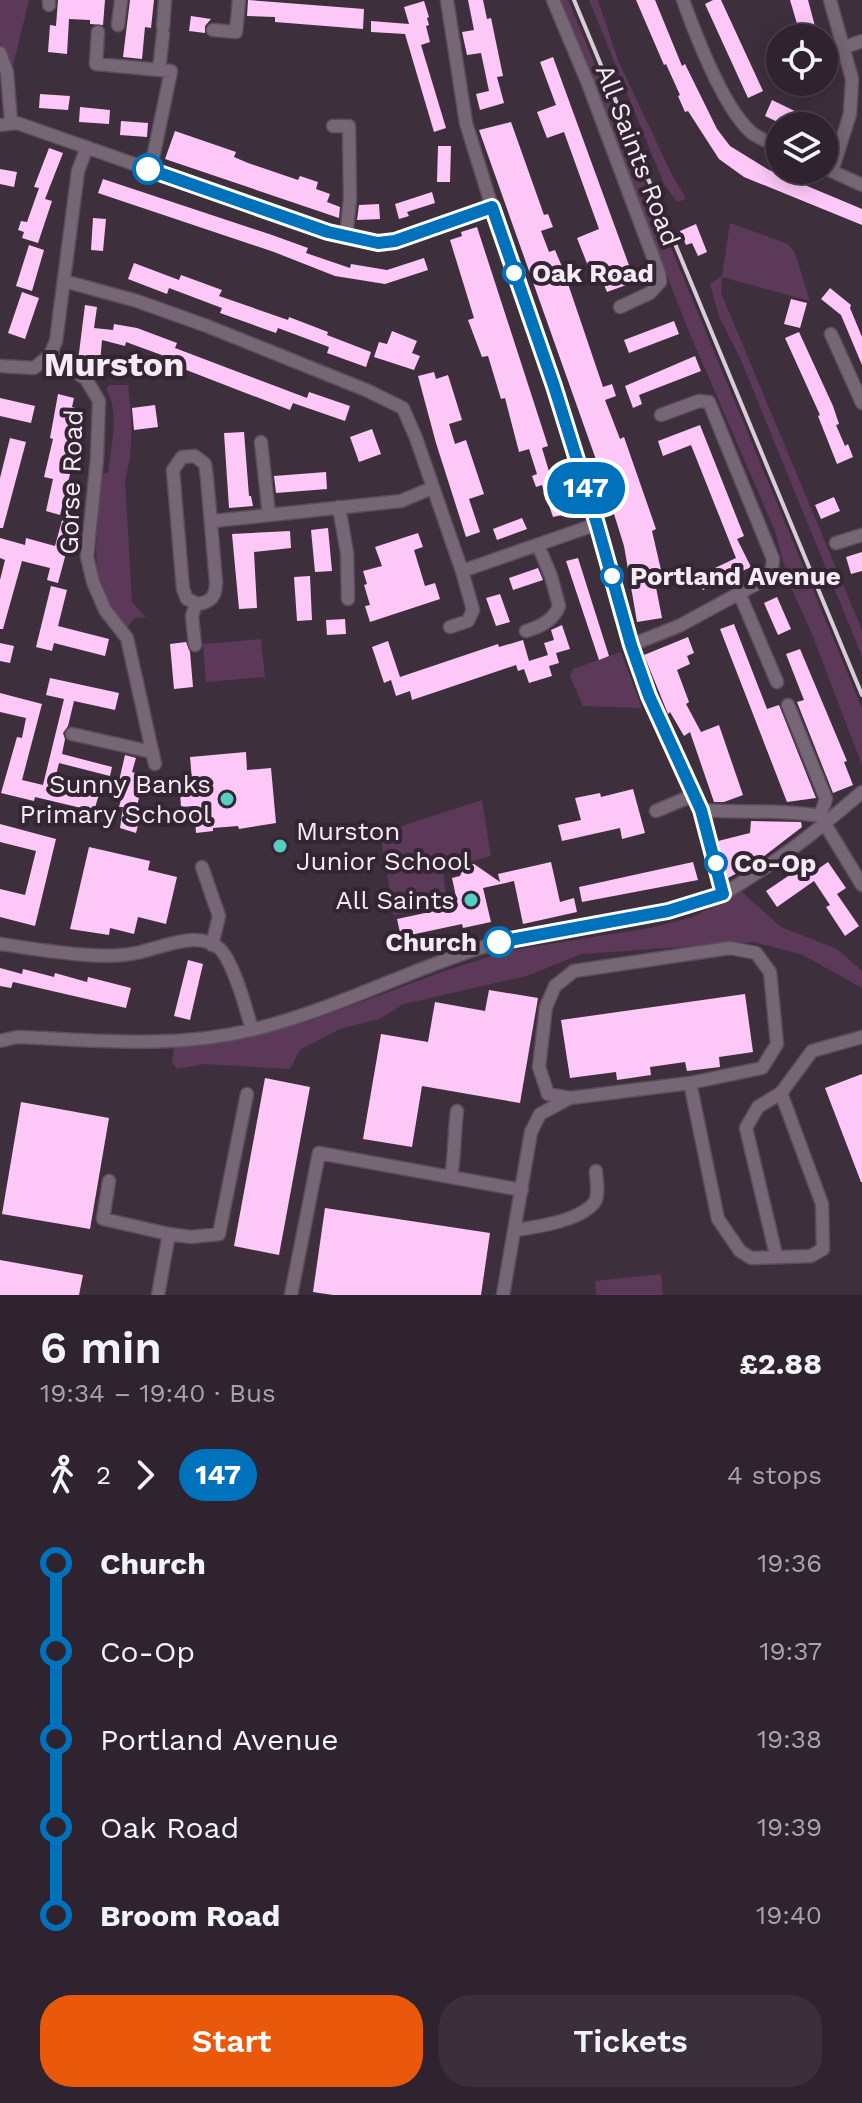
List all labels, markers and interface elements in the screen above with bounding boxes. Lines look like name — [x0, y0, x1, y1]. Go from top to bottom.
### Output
map controls — [766, 24, 838, 184]
button: locate — [766, 24, 838, 96]
street label: All Saints Road — [590, 60, 686, 250]
button: layers — [766, 112, 838, 184]
unlabelled marker — [133, 154, 163, 184]
place label: Oak Road — [532, 258, 654, 288]
marker: Oak Road — [503, 262, 525, 284]
district label: Murston — [44, 344, 184, 384]
street label: Gorse Road — [53, 409, 89, 555]
line badge: 147 — [540, 462, 632, 514]
text: 147 — [563, 471, 609, 504]
place label: Portland Avenue — [630, 561, 841, 591]
marker: Portland Avenue — [601, 565, 623, 587]
place label: Sunny Banks Primary School — [19, 769, 211, 829]
marker: Sunny Banks Primary School — [218, 790, 236, 808]
place label: Murston Junior School — [296, 816, 471, 876]
marker: Murston Junior School — [271, 837, 289, 855]
place label: Co-Op — [734, 848, 816, 878]
marker: Co-Op — [705, 852, 727, 874]
place label: All Saints — [335, 885, 455, 915]
marker: All Saints — [462, 891, 480, 909]
place label: Church — [385, 927, 477, 957]
marker: Church — [484, 927, 514, 957]
text: 6 min — [40, 1322, 162, 1374]
text: £2.88 — [739, 1346, 822, 1381]
text: 19:34 – 19:40 · Bus — [40, 1378, 276, 1408]
icon: walk — [40, 1453, 84, 1497]
icon: forward — [123, 1453, 167, 1497]
text: 147 — [195, 1458, 241, 1491]
text: 2 — [96, 1460, 111, 1490]
text: 4 stops — [727, 1460, 822, 1490]
text: Church — [100, 1546, 206, 1581]
text: 19:36 — [757, 1548, 822, 1578]
text: Co-Op — [100, 1634, 195, 1669]
text: 19:37 — [759, 1636, 822, 1666]
text: Portland Avenue — [100, 1722, 339, 1757]
text: 19:38 — [757, 1724, 822, 1754]
text: Oak Road — [100, 1810, 239, 1845]
text: 19:39 — [757, 1812, 822, 1842]
text: Broom Road — [100, 1898, 280, 1933]
text: 19:40 — [756, 1900, 822, 1930]
button: Start — [40, 1995, 423, 2087]
button: Tickets — [439, 1995, 822, 2087]

